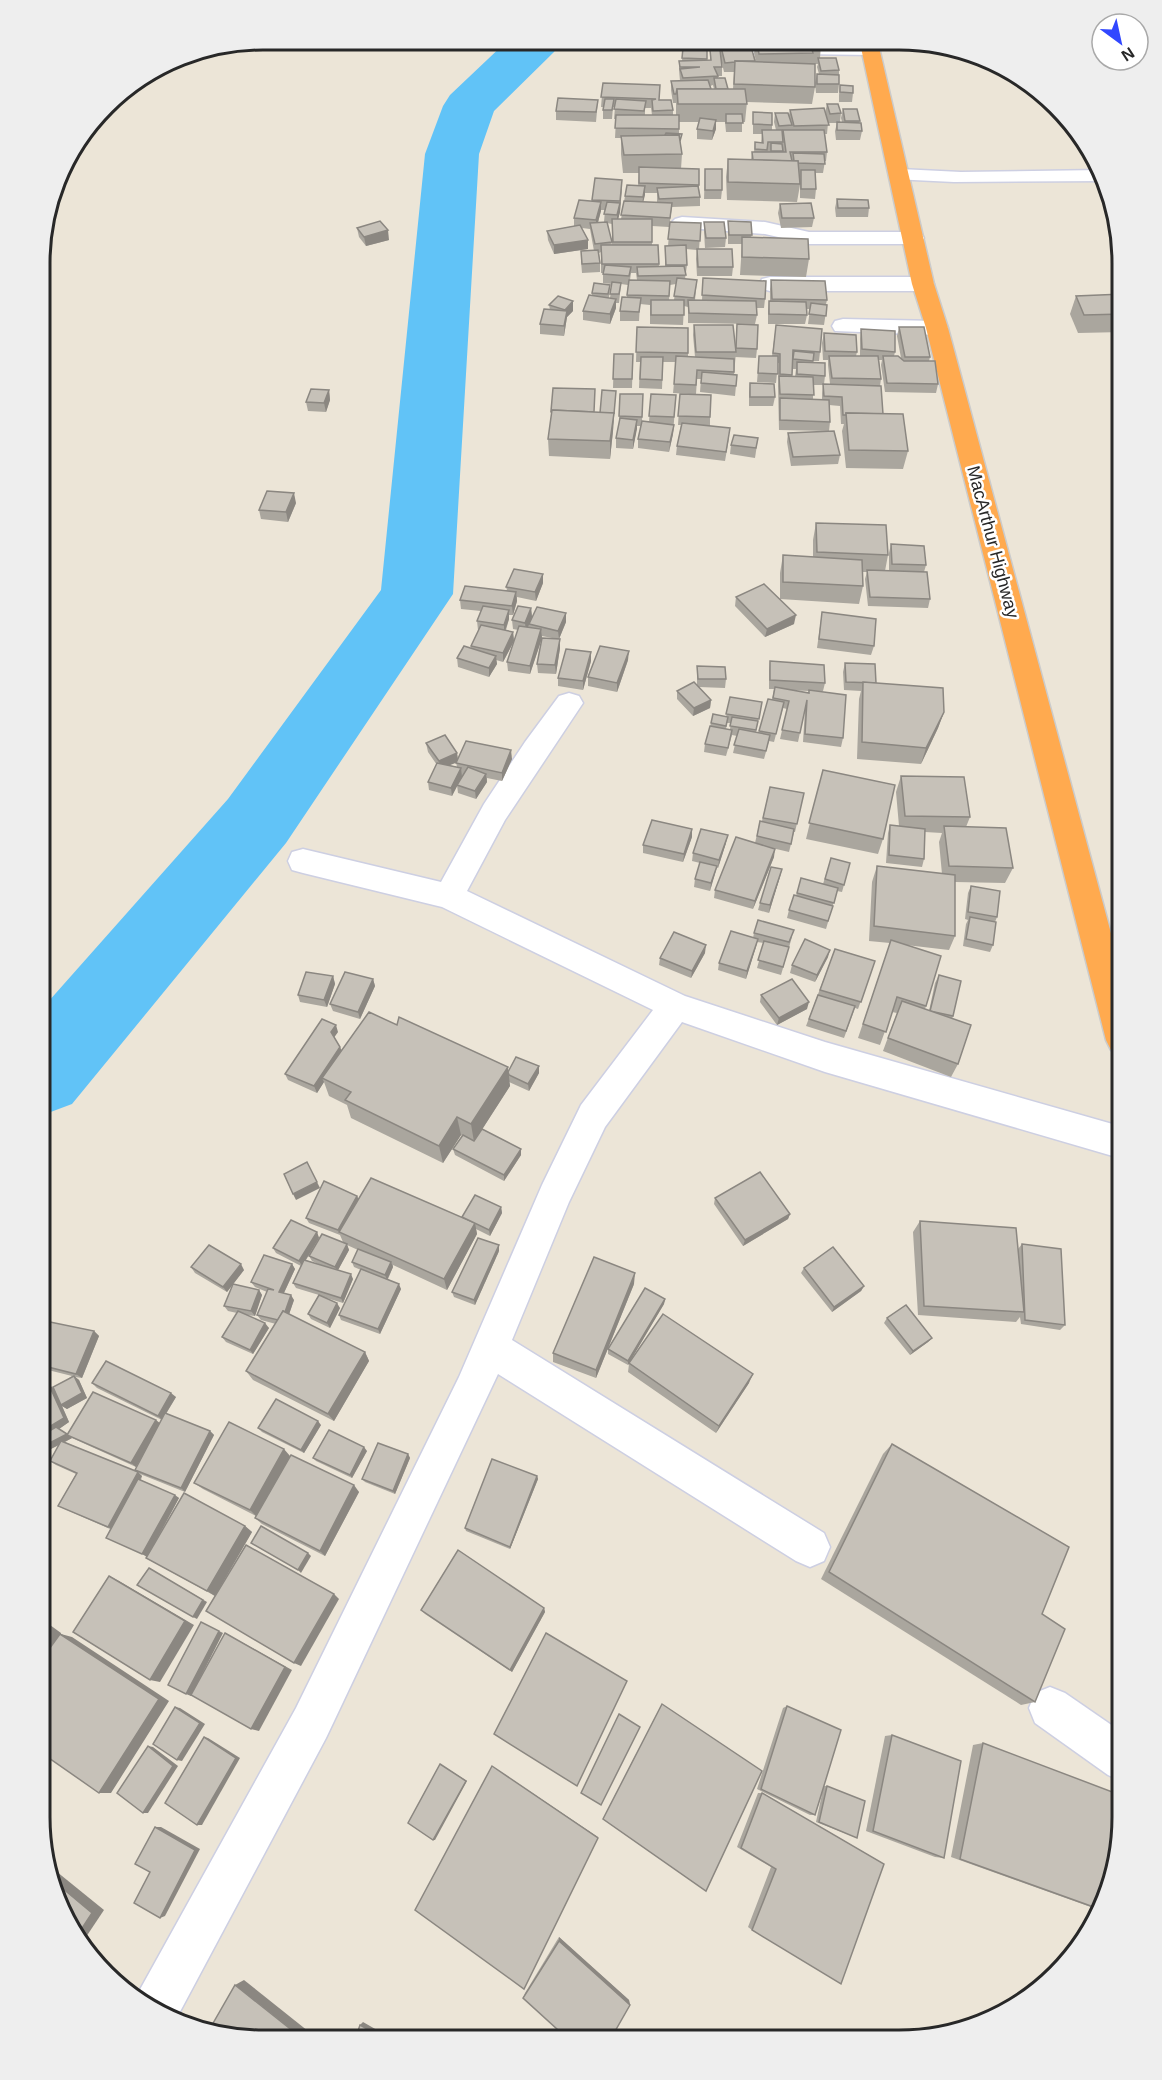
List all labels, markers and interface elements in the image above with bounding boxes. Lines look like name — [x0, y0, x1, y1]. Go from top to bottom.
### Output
north arrow — [1090, 12, 1150, 72]
text: N — [1118, 44, 1137, 64]
street label: MacArthur Highway — [963, 464, 1023, 620]

